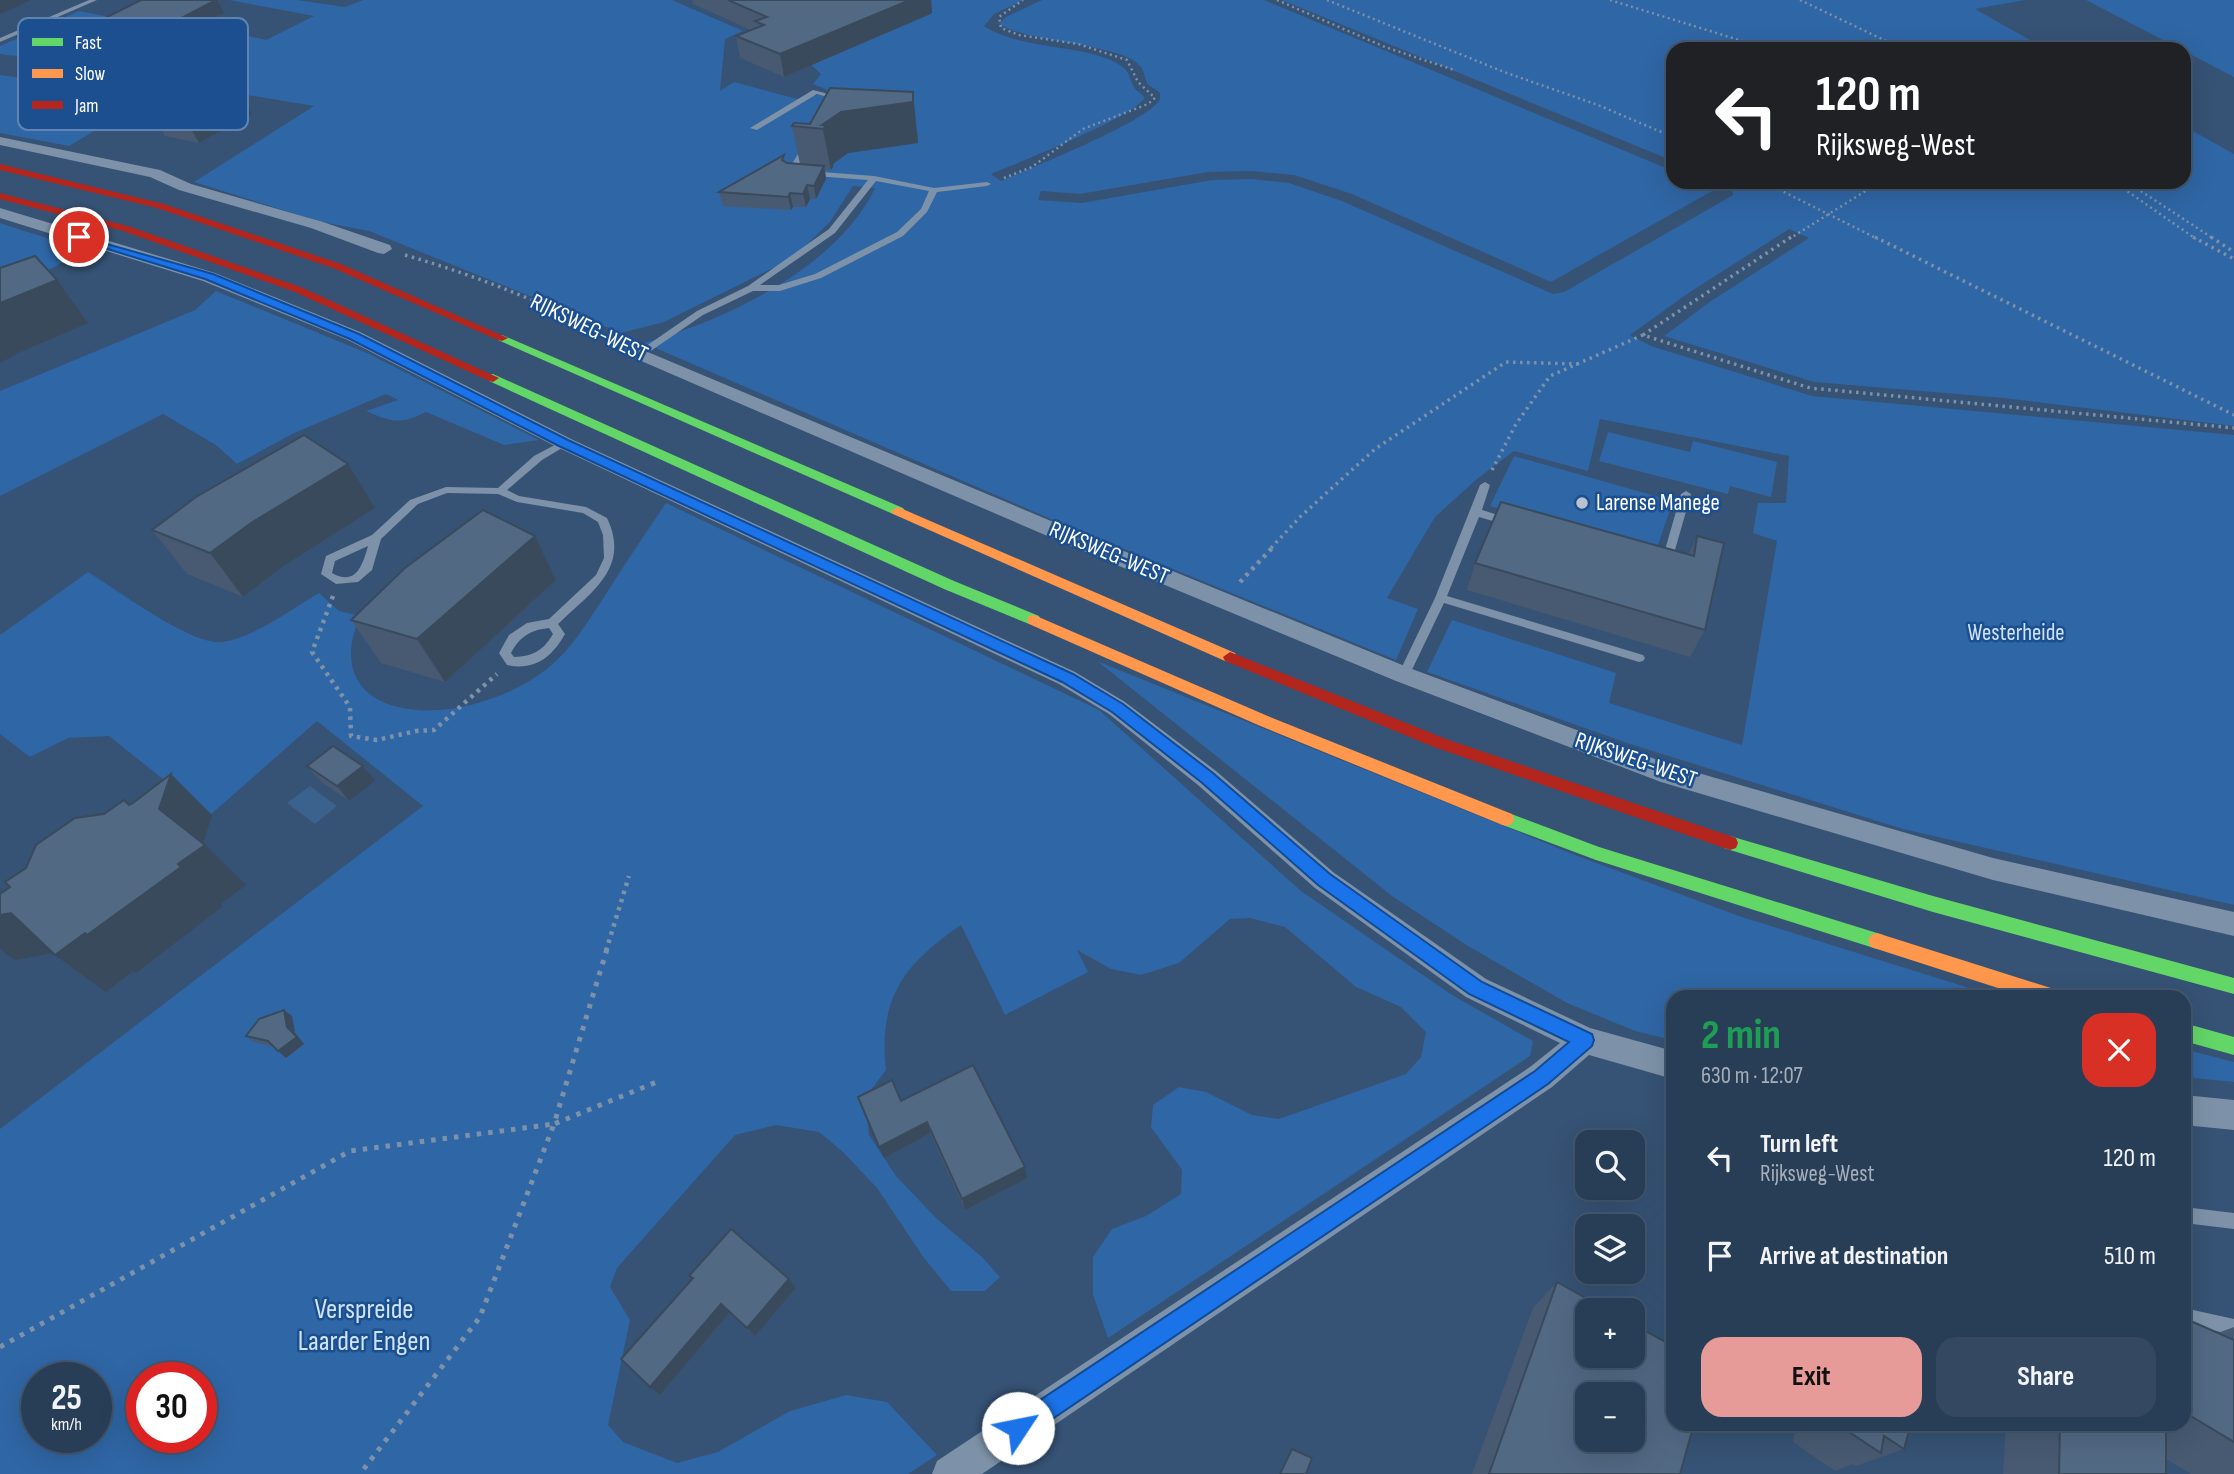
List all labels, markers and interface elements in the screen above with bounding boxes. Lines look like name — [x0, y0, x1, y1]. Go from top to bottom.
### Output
legend — [18, 18, 248, 130]
text: Fast — [75, 32, 102, 55]
text: Slow — [75, 63, 105, 86]
text: 120 m — [1816, 66, 1921, 125]
icon: left — [1701, 70, 1792, 161]
text: Jam — [74, 95, 98, 118]
text: Rijksweg-West — [1816, 126, 1975, 165]
pin — [49, 207, 109, 267]
icon: arrive — [60, 218, 98, 256]
street label: RIJKSWEG-WEST — [526, 288, 652, 368]
place label: Larense Manege — [1596, 489, 1720, 517]
marker: Larense Manege — [1574, 495, 1590, 511]
street label: RIJKSWEG-WEST — [1045, 515, 1173, 591]
park label: Westerheide — [1968, 619, 2064, 647]
street label: RIJKSWEG-WEST — [1571, 726, 1701, 794]
text: 2 min — [1701, 1010, 1781, 1061]
button: close — [2082, 1013, 2156, 1087]
text: 630 m · 12:07 — [1701, 1062, 1803, 1090]
text: Turn left — [1760, 1129, 1838, 1160]
map controls — [1575, 1130, 1645, 1452]
button: search — [1575, 1130, 1645, 1200]
icon: left — [1701, 1139, 1739, 1177]
text: 120 m — [2103, 1143, 2156, 1174]
text: Rijksweg-West — [1760, 1160, 1874, 1188]
button: layers — [1575, 1214, 1645, 1284]
icon: arrive — [1701, 1237, 1739, 1275]
text: Arrive at destination — [1760, 1241, 1948, 1272]
text: 510 m — [2104, 1241, 2156, 1272]
park label: Verspreide Laarder Engen — [298, 1293, 430, 1358]
button: + — [1575, 1298, 1645, 1368]
button: Exit — [1701, 1337, 1922, 1417]
button: Share — [1936, 1337, 2156, 1417]
speed limit sign: 30 — [126, 1362, 217, 1453]
text: 25 — [51, 1377, 82, 1420]
button: − — [1575, 1382, 1645, 1452]
position arrow — [981, 1391, 1055, 1465]
text: km/h — [51, 1414, 82, 1435]

